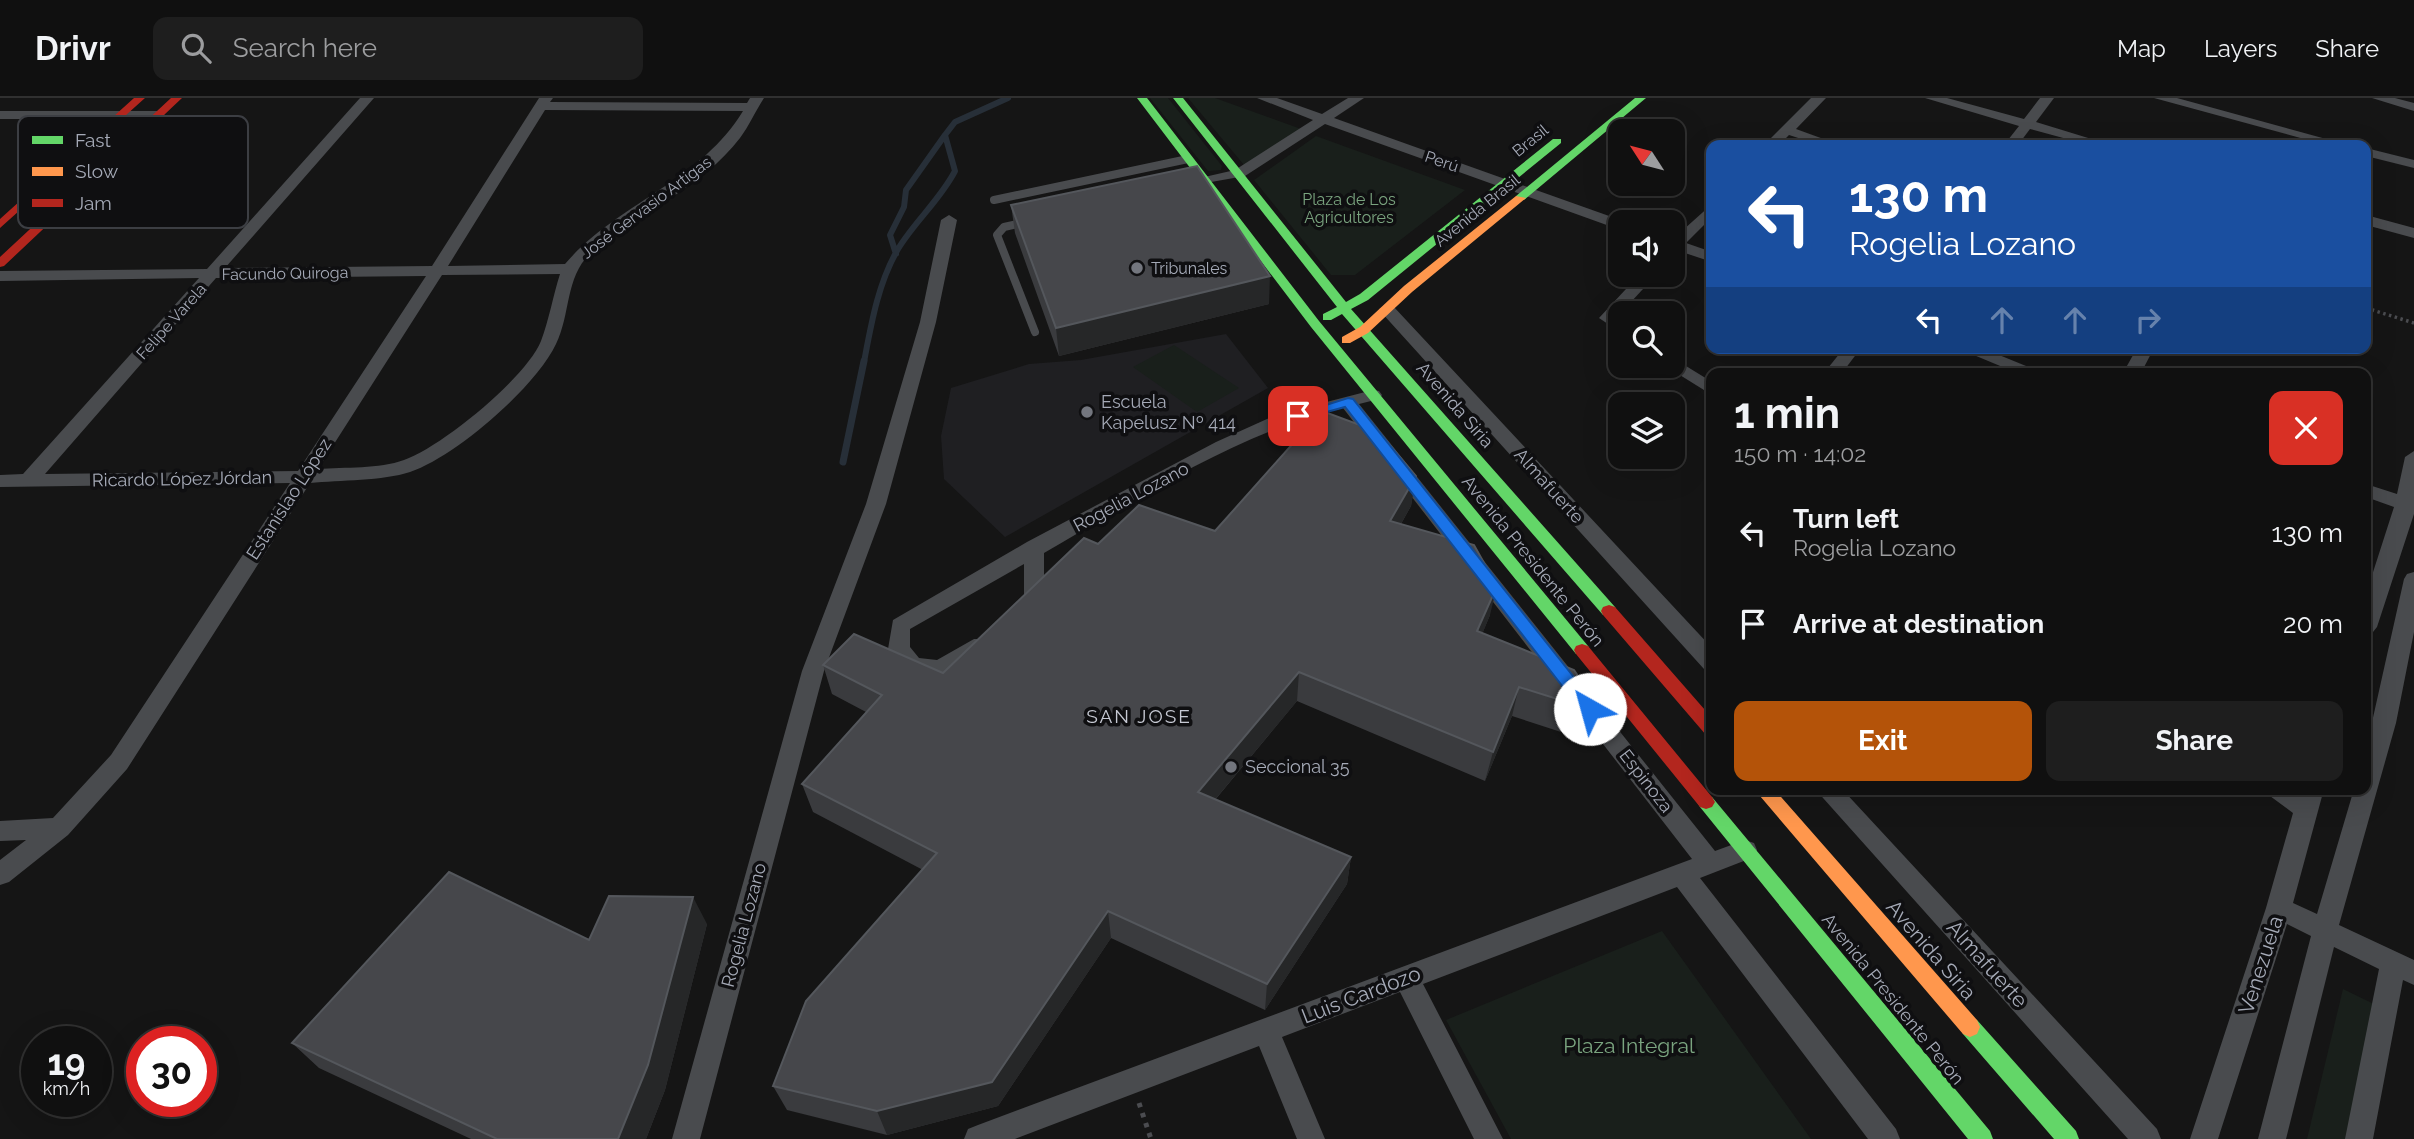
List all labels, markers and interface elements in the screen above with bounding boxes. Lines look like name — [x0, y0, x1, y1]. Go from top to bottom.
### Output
search box — [153, 17, 643, 80]
text: Drivr — [35, 29, 111, 68]
icon: search — [177, 29, 215, 67]
text: Search here — [233, 33, 377, 63]
text: Map — [2117, 34, 2166, 63]
text: Layers — [2204, 34, 2277, 63]
text: Share — [2315, 34, 2379, 63]
legend — [18, 116, 248, 228]
north arrow — [1608, 119, 1685, 196]
map controls — [1608, 119, 1685, 469]
street label: Brasil — [1509, 120, 1553, 161]
text: Fast — [75, 129, 111, 151]
street label: Perú — [1423, 147, 1461, 176]
street label: José Gervasio Artigas — [578, 152, 715, 262]
text: Slow — [75, 160, 119, 182]
text: 130 m — [1849, 166, 1988, 223]
icon: left — [1734, 168, 1825, 259]
street label: Avenida Brasil — [1431, 170, 1524, 251]
park label: Plaza de Los Agricultores — [1302, 190, 1396, 227]
text: Jam — [75, 192, 112, 214]
button: sound — [1608, 210, 1685, 287]
text: Rogelia Lozano — [1849, 225, 2076, 262]
place label: Tribunales — [1151, 259, 1228, 278]
marker: Tribunales — [1129, 260, 1145, 276]
street label: Facundo Quiroga — [221, 263, 349, 284]
street label: Felipe Varela — [132, 279, 210, 363]
button: search — [1608, 301, 1685, 378]
icon: left — [1910, 301, 1948, 339]
icon: ahead — [1983, 301, 2021, 339]
icon: ahead — [2056, 301, 2094, 339]
icon: right — [2129, 301, 2167, 339]
street label: Avenida Siria — [1413, 358, 1498, 452]
pin — [1268, 386, 1328, 446]
text: 1 min — [1734, 389, 1840, 438]
place label: Escuela Kapelusz Nº 414 — [1101, 391, 1236, 433]
button: close — [2269, 391, 2343, 465]
button: layers — [1608, 392, 1685, 469]
icon: arrive — [1279, 397, 1317, 435]
marker: Escuela Kapelusz Nº 414 — [1079, 404, 1095, 420]
street label: Estanislao López — [242, 434, 336, 563]
text: 150 m · 14:02 — [1734, 440, 1866, 467]
street label: Almafuerte — [1510, 444, 1589, 528]
street label: Rogelia Lozano — [1069, 457, 1192, 536]
street label: Ricardo López Jórdan — [92, 466, 272, 491]
street label: Avenida Presidente Perón — [1458, 471, 1609, 650]
text: Turn left — [1793, 504, 1899, 534]
icon: left — [1734, 514, 1772, 552]
text: 130 m — [2272, 518, 2343, 548]
text: Rogelia Lozano — [1793, 534, 1956, 561]
icon: arrive — [1734, 605, 1772, 643]
text: Arrive at destination — [1793, 609, 2044, 639]
text: 20 m — [2283, 609, 2343, 639]
position arrow — [1553, 672, 1627, 746]
button: Exit — [1734, 701, 2032, 781]
button: Share — [2046, 701, 2343, 781]
district label: SAN JOSE — [1086, 705, 1192, 727]
street label: Espinoza — [1615, 745, 1678, 816]
place label: Seccional 35 — [1245, 756, 1350, 777]
marker: Seccional 35 — [1223, 759, 1239, 775]
street label: Rogelia Lozano — [717, 860, 770, 989]
street label: Avenida Siria — [1881, 895, 1982, 1005]
street label: Avenida Presidente Perón — [1818, 909, 1969, 1088]
street label: Venezuela — [2233, 913, 2288, 1017]
street label: Almafuerte — [1942, 915, 2033, 1012]
street label: Luis Cardozo — [1298, 960, 1424, 1029]
speed limit sign: 30 — [126, 1026, 217, 1117]
park label: Plaza Integral — [1563, 1033, 1695, 1058]
text: 19 — [48, 1042, 85, 1083]
text: km/h — [43, 1078, 90, 1099]

